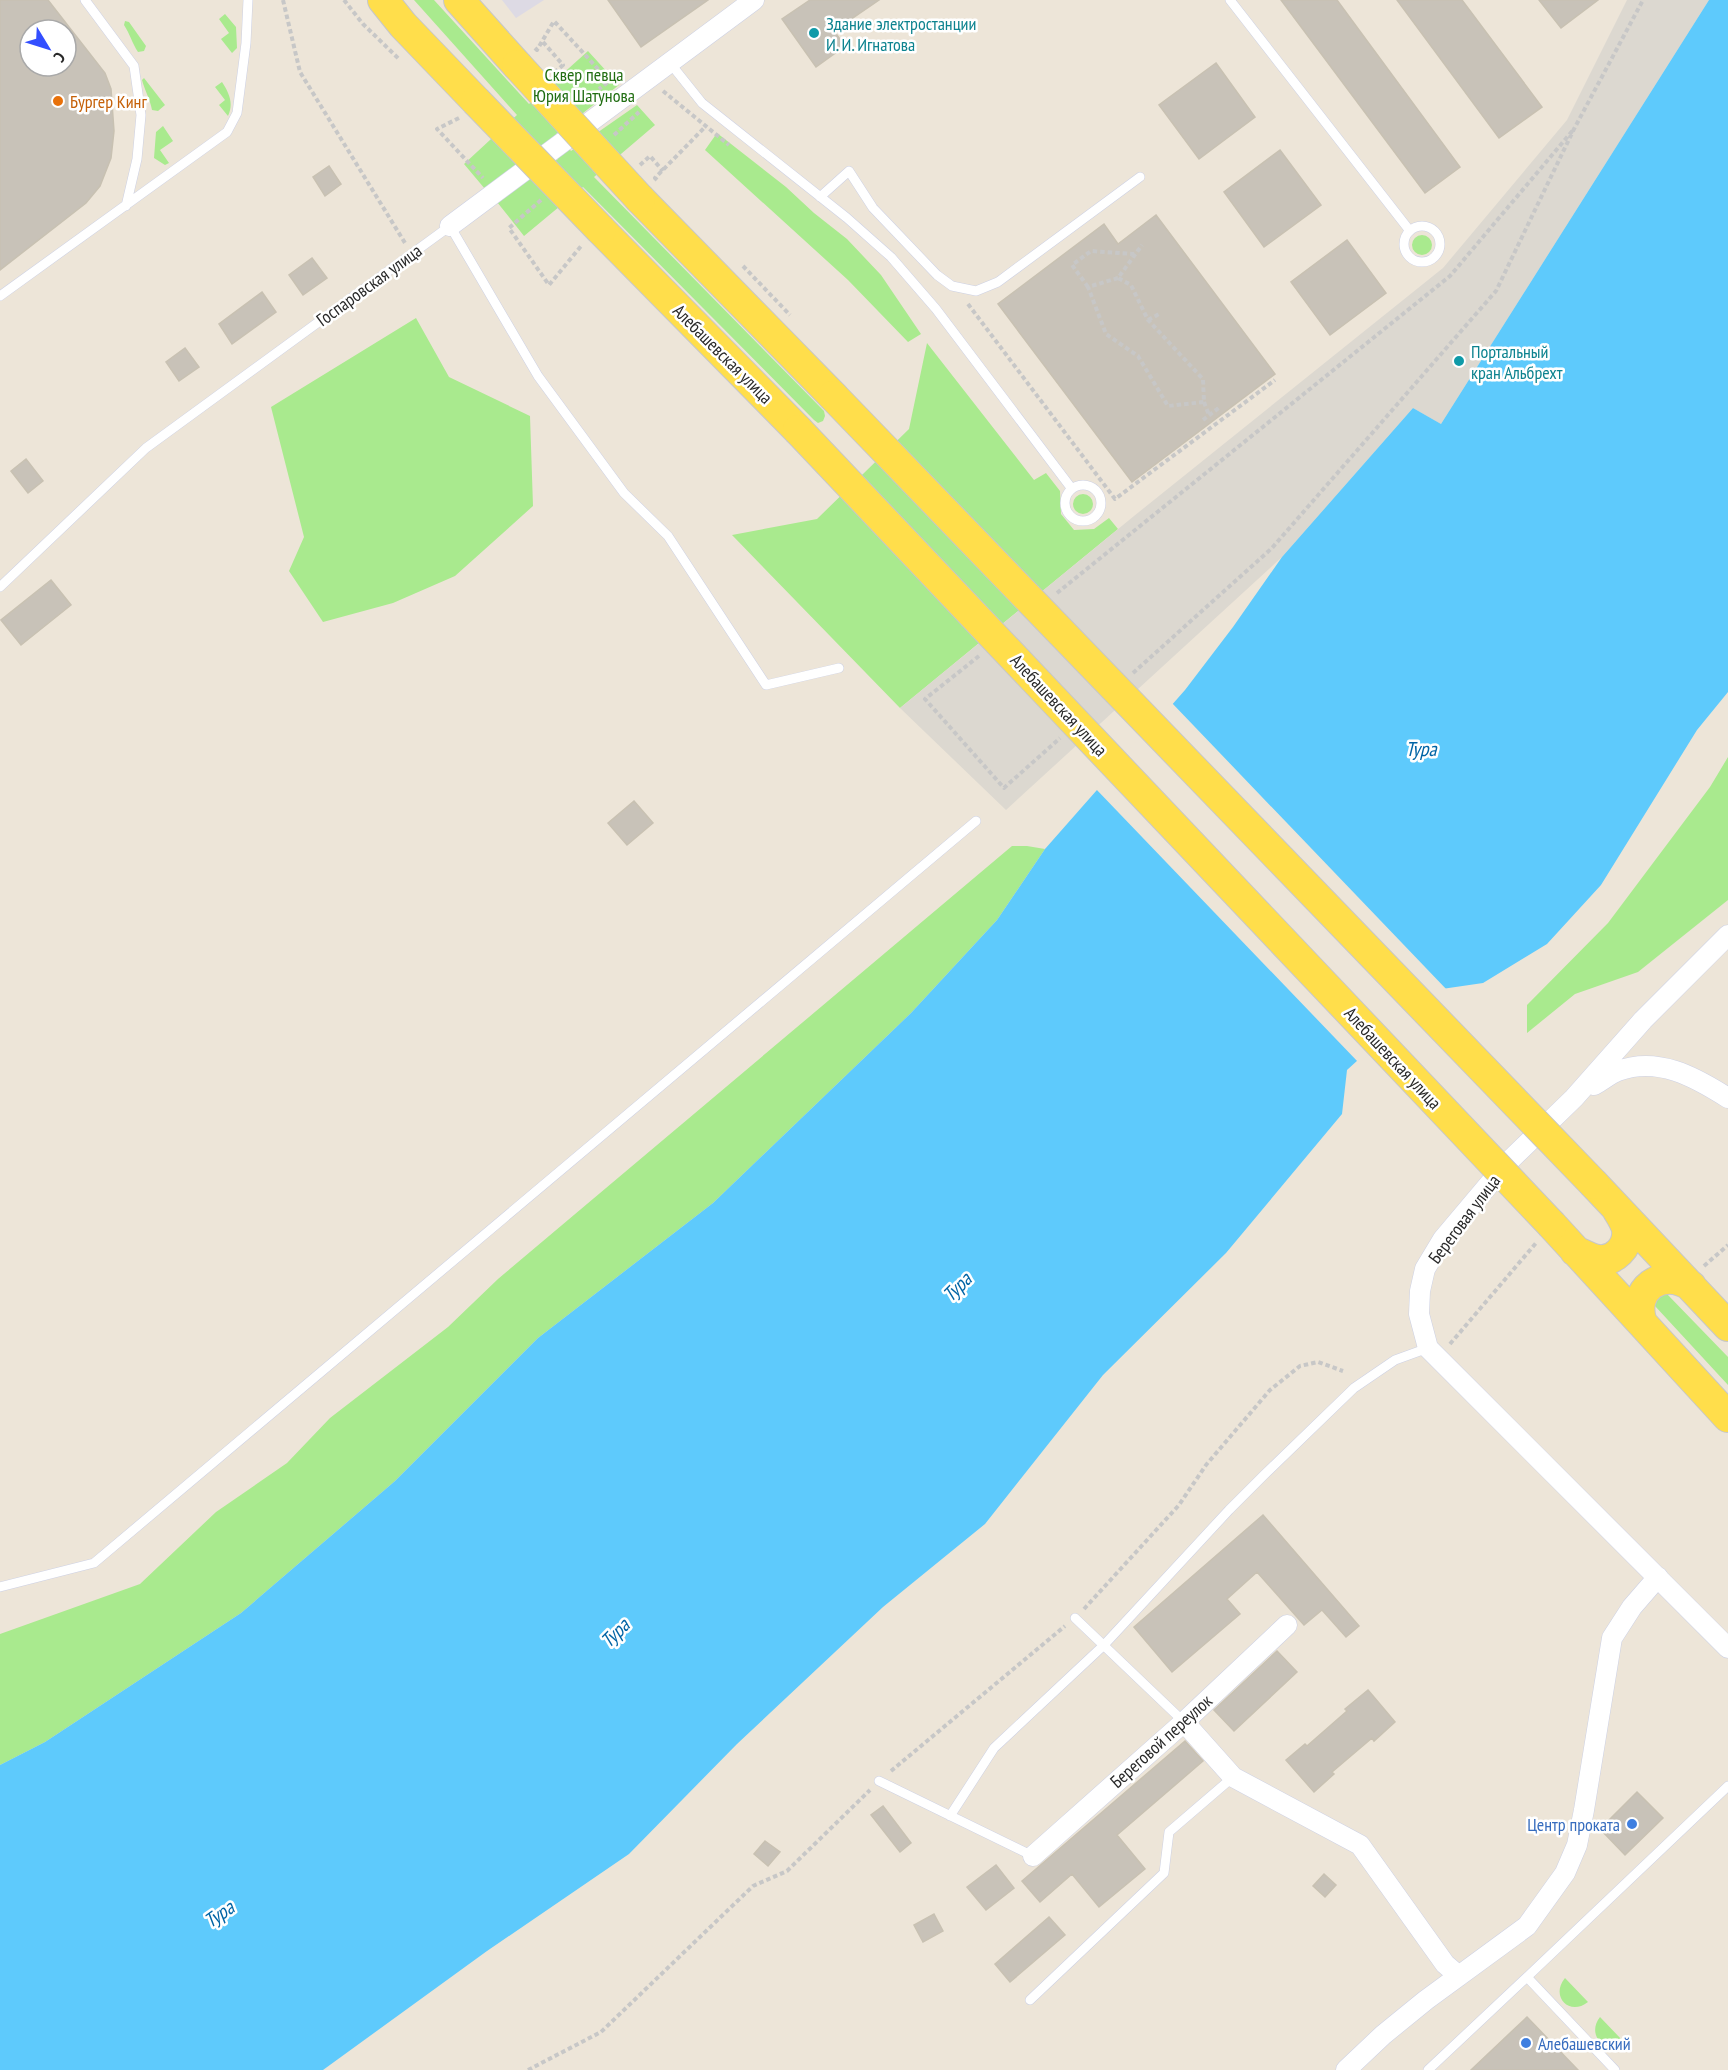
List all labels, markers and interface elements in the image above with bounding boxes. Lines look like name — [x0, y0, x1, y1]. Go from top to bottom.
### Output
place label: Здание электростанции И. И. Игнатова — [826, 12, 976, 56]
north arrow — [18, 18, 78, 78]
marker: Здание электростанции И. И. Игнатова — [807, 26, 821, 40]
text: С — [49, 48, 70, 67]
park label: Сквер певца Юрия Шатунова — [533, 63, 635, 107]
place label: Бургер Кинг — [70, 90, 147, 113]
marker: Бургер Кинг — [51, 94, 65, 108]
street label: Госпаровская улица — [312, 239, 426, 331]
street label: Алебашевская улица — [668, 299, 778, 409]
place label: Портальный кран Альбрехт — [1471, 340, 1563, 384]
marker: Портальный кран Альбрехт — [1452, 354, 1466, 368]
street label: Алебашевская улица — [1006, 649, 1112, 761]
water label: Тура — [1405, 736, 1438, 762]
street label: Алебашевская улица — [1340, 1002, 1446, 1114]
street label: Береговая улица — [1423, 1170, 1505, 1268]
water label: Тура — [937, 1266, 978, 1307]
water label: Тура — [595, 1612, 636, 1653]
street label: Береговой переулок — [1105, 1689, 1217, 1793]
place label: Центр проката — [1527, 1813, 1620, 1836]
marker: Центр проката — [1625, 1817, 1639, 1831]
water label: Тура — [199, 1894, 240, 1934]
place label: Алебашевский — [1538, 2032, 1631, 2055]
marker: Алебашевский — [1519, 2036, 1533, 2050]

